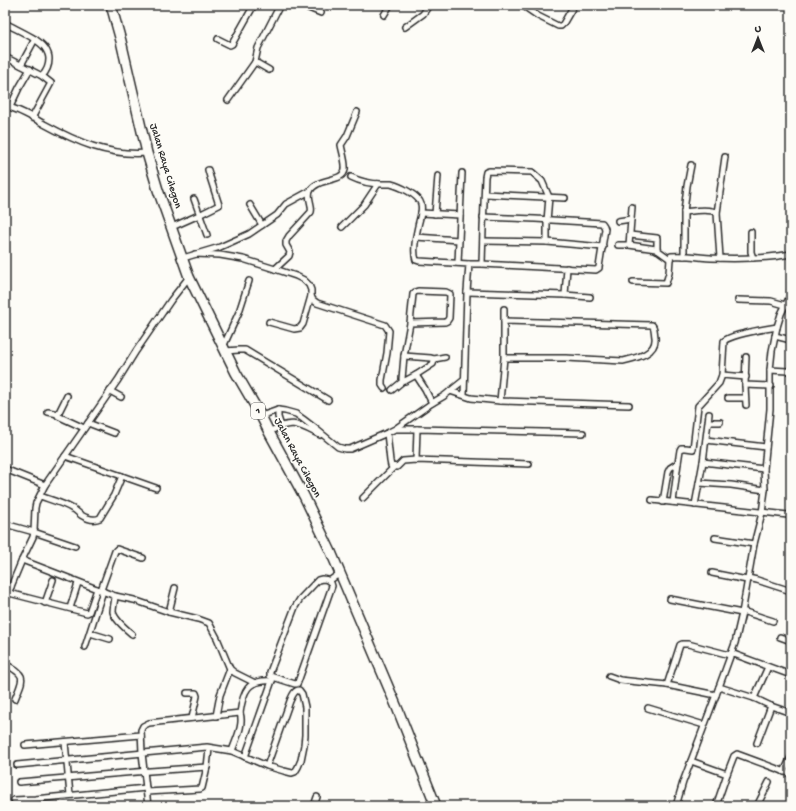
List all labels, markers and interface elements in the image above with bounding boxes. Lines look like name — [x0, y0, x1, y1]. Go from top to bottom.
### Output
north arrow — [738, 18, 778, 58]
text: U — [755, 24, 762, 36]
street label: Jalan Raya Cilegon — [146, 122, 184, 211]
road number: 1 — [251, 403, 265, 419]
street label: Jalan Raya Cilegon — [271, 416, 323, 500]

